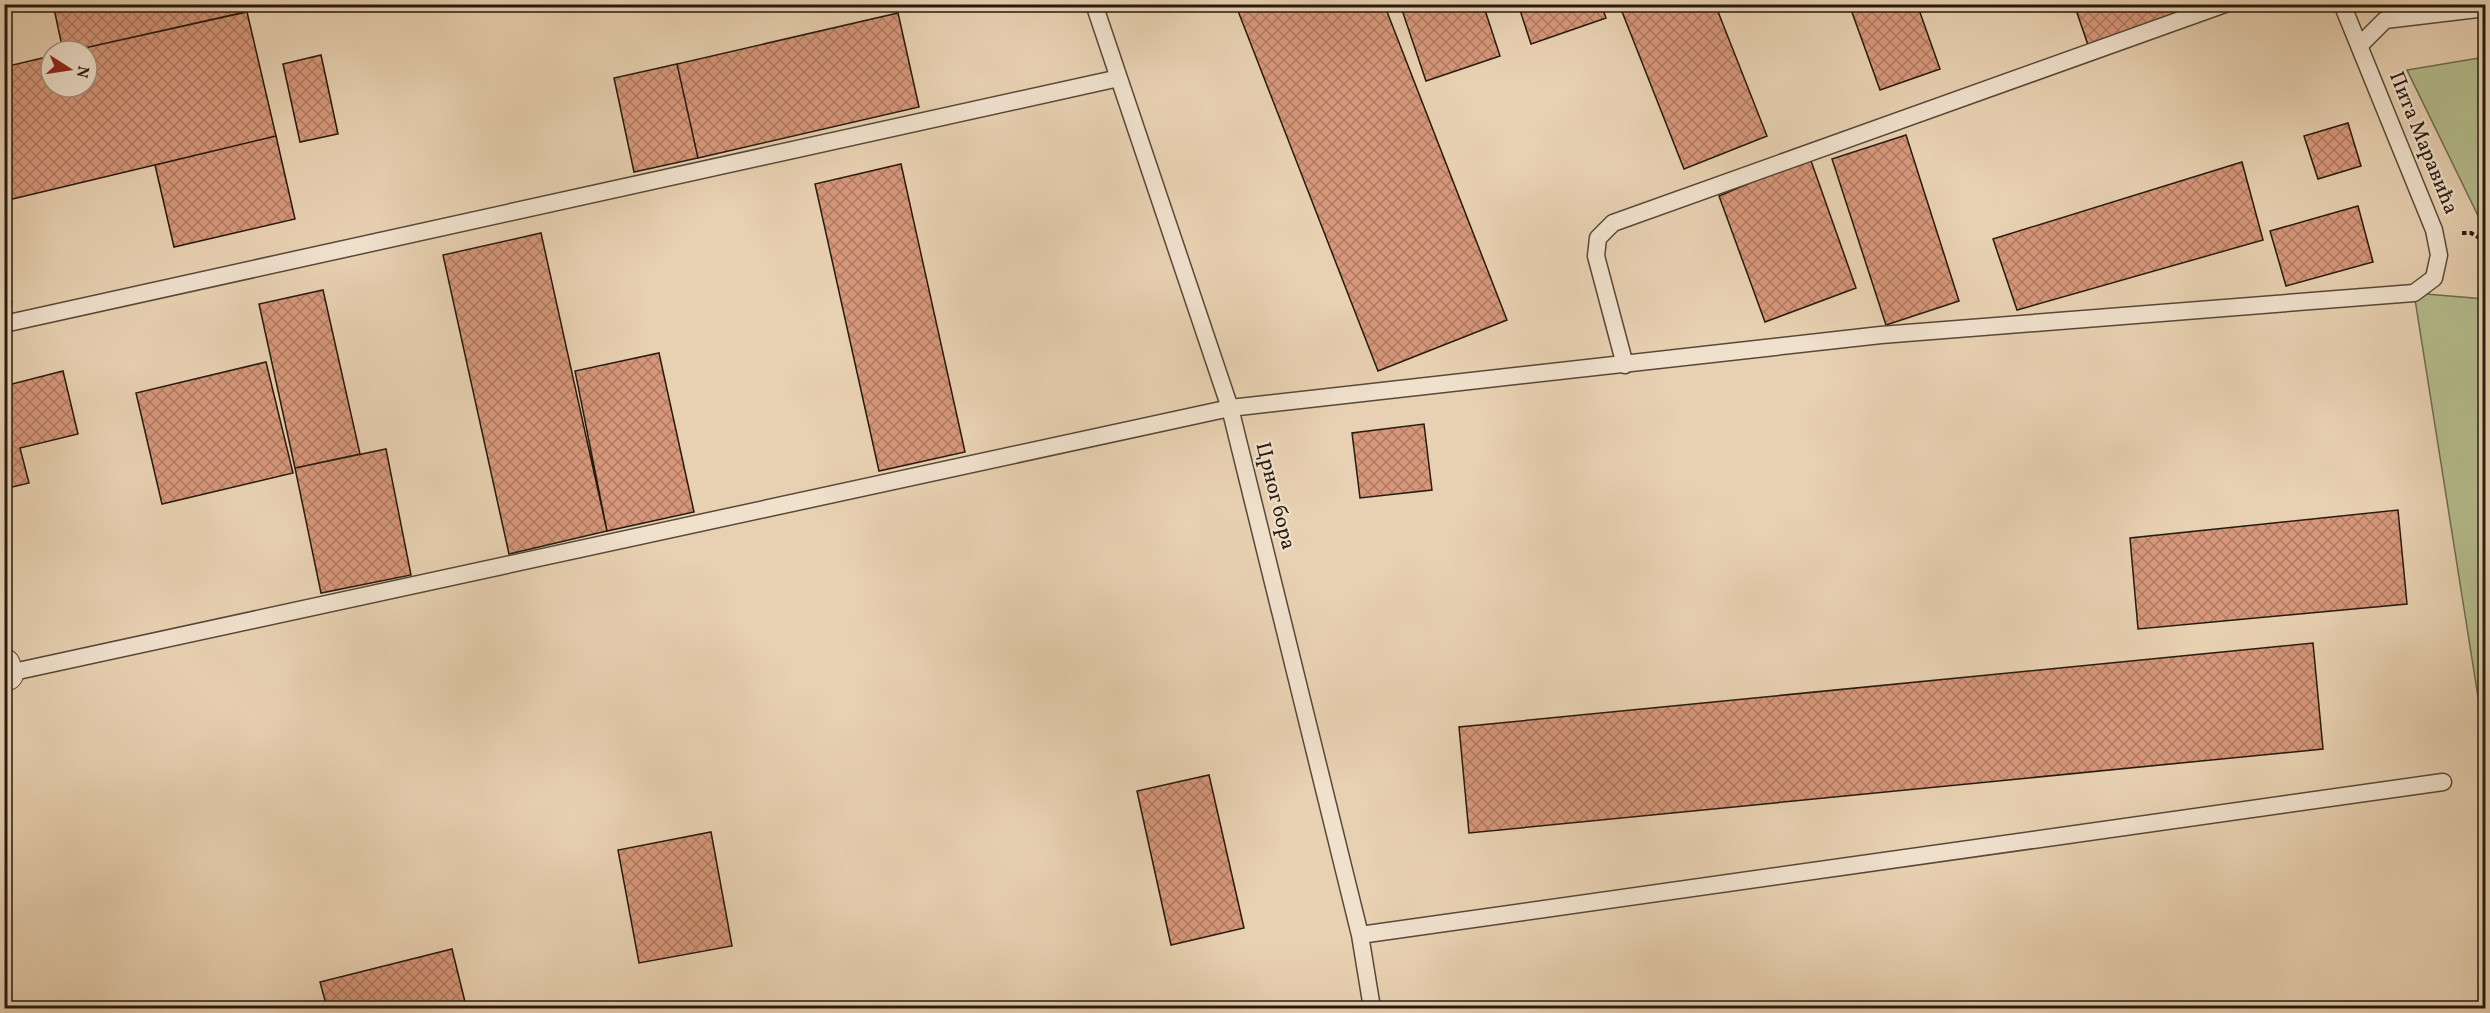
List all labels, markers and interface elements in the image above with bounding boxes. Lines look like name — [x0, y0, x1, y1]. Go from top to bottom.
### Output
north arrow — [39, 39, 99, 99]
text: N — [70, 64, 94, 80]
street label: Пита Маравића — [2381, 67, 2465, 219]
street label: Црног бора — [1248, 439, 1302, 553]

